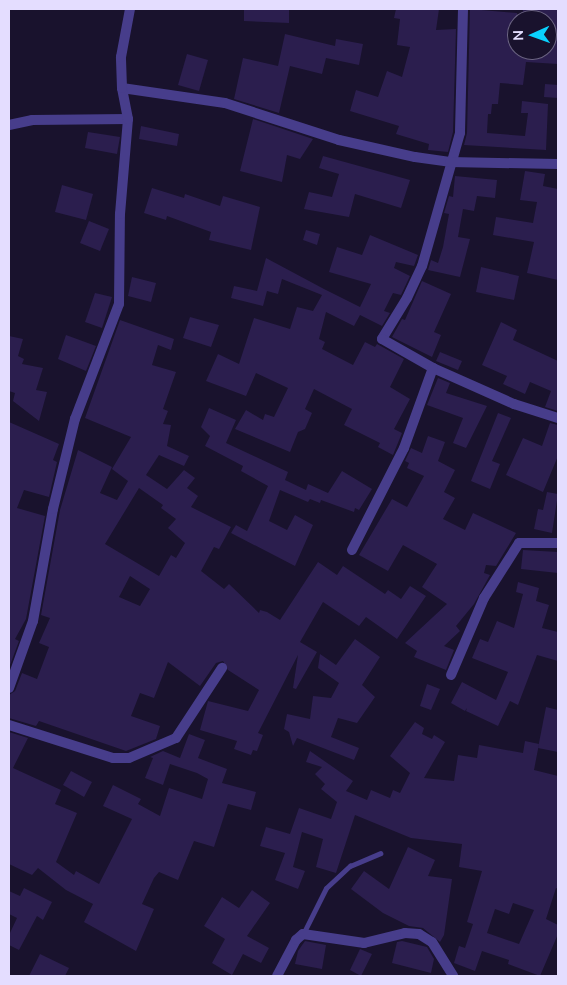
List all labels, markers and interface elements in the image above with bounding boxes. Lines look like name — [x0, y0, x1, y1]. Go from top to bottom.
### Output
north arrow — [507, 10, 557, 60]
text: N — [509, 30, 527, 41]

